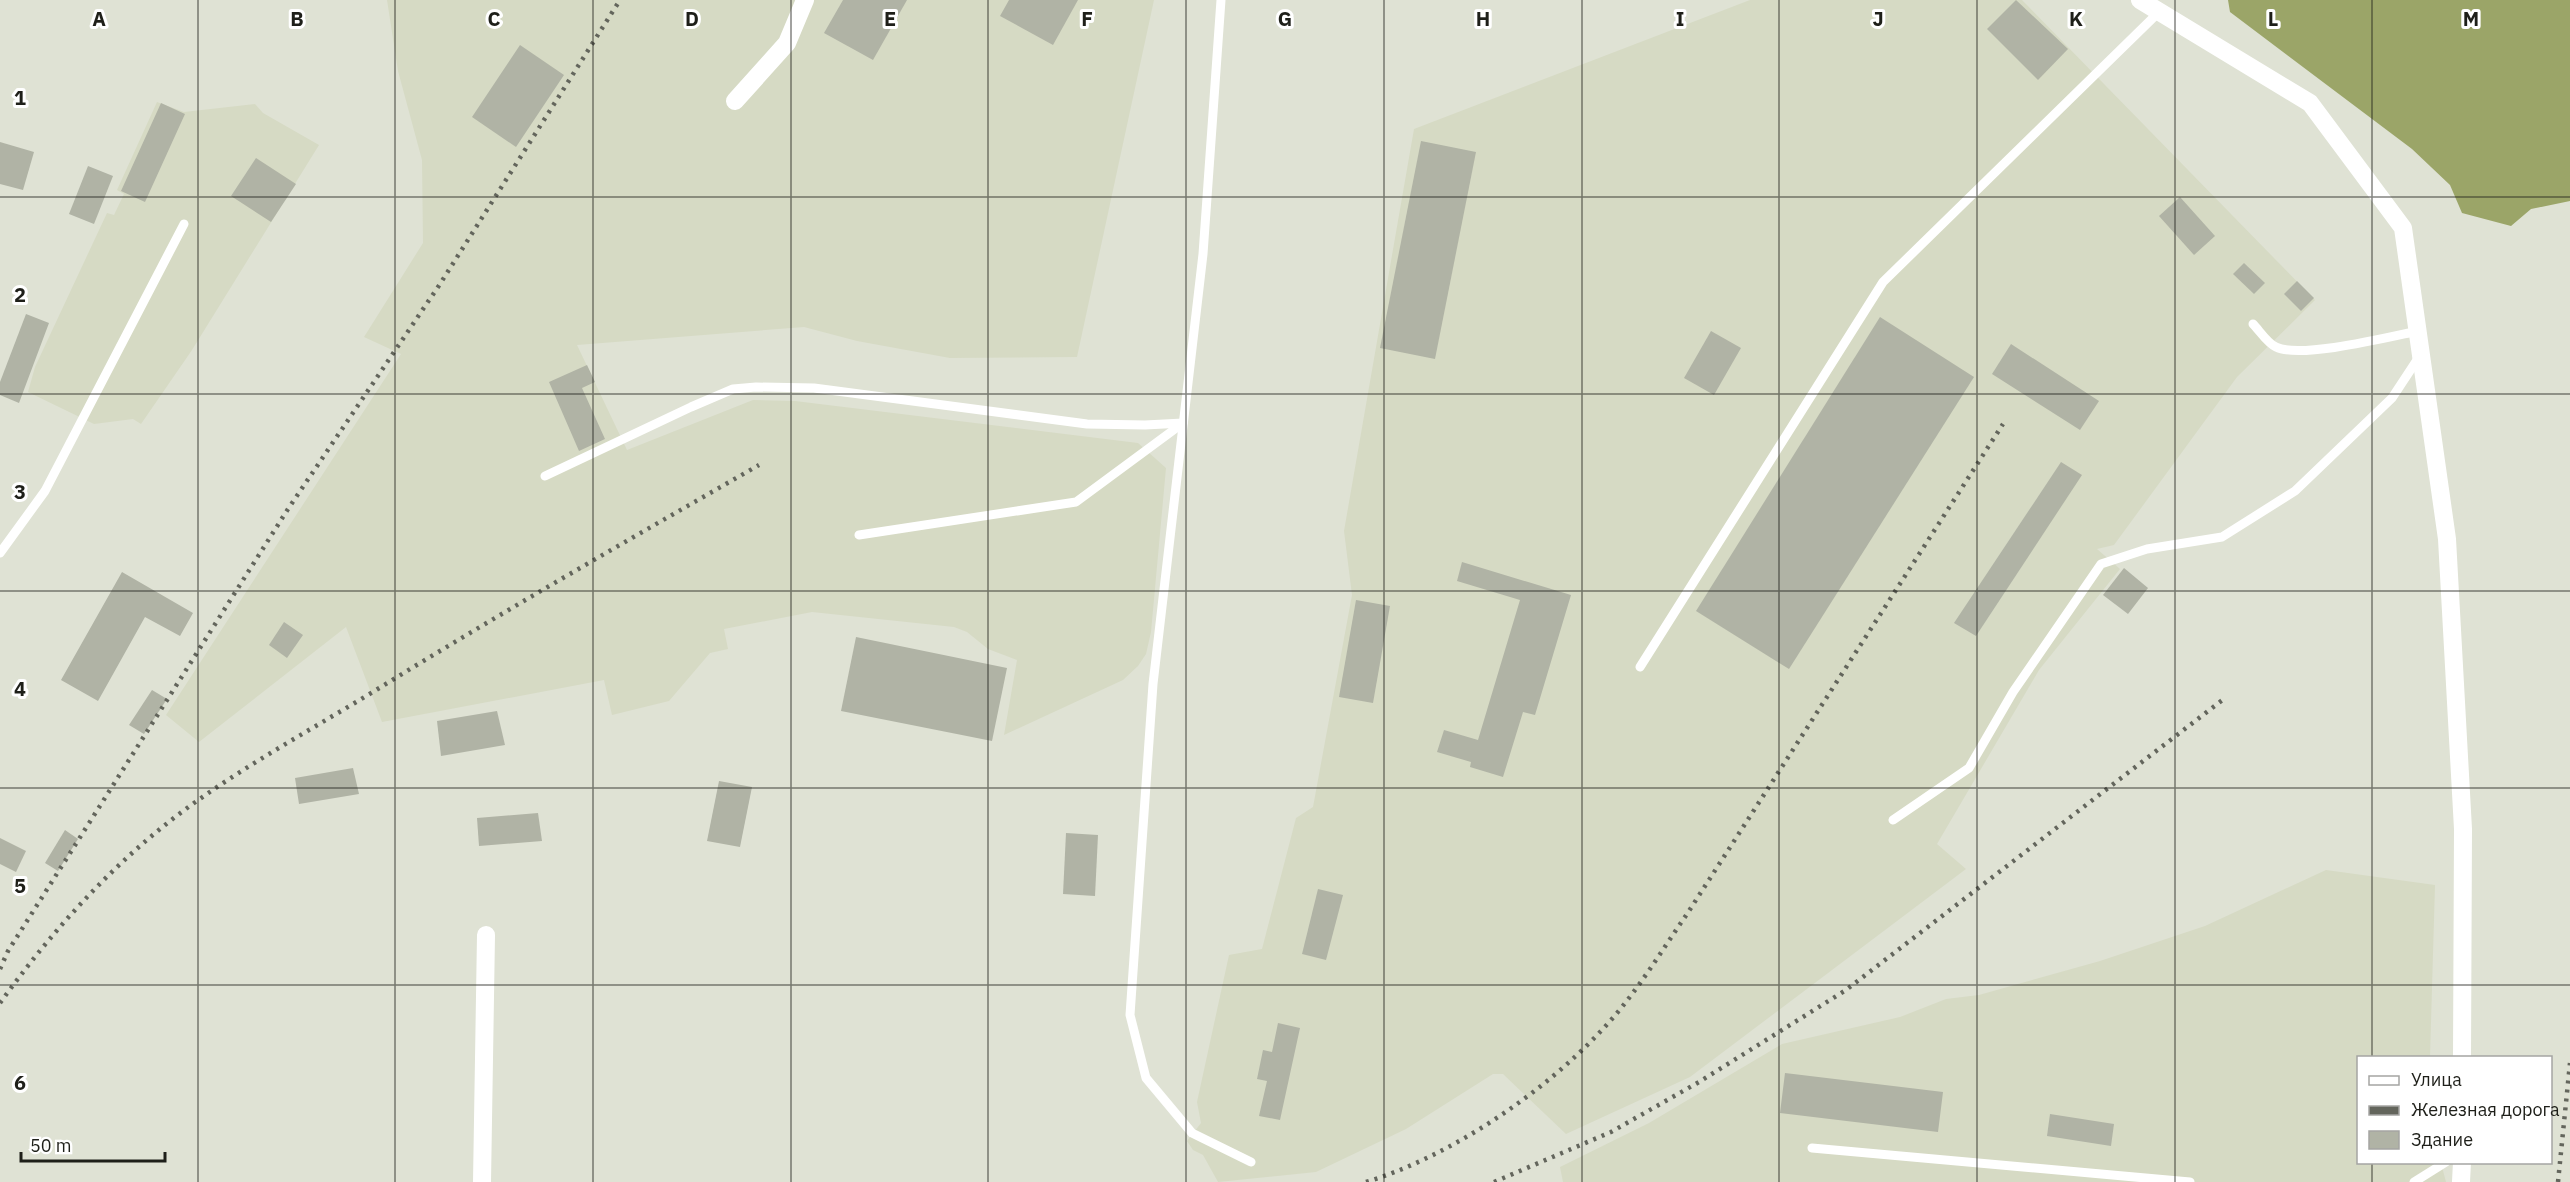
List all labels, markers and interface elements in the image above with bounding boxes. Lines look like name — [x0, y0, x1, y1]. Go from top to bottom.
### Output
text: A — [92, 5, 106, 32]
text: B — [290, 5, 304, 32]
text: C — [487, 5, 501, 32]
text: D — [685, 5, 699, 32]
text: E — [884, 5, 896, 32]
text: F — [1081, 5, 1093, 32]
text: G — [1278, 5, 1292, 32]
text: H — [1476, 5, 1490, 32]
text: I — [1676, 5, 1684, 32]
text: J — [1872, 5, 1884, 32]
text: K — [2069, 5, 2083, 32]
text: L — [2268, 5, 2278, 32]
text: M — [2463, 5, 2479, 32]
text: 1 — [14, 84, 26, 111]
text: 2 — [14, 281, 26, 308]
text: 3 — [14, 478, 26, 505]
text: 4 — [14, 675, 26, 702]
text: 5 — [14, 872, 26, 899]
legend — [2357, 1056, 2552, 1164]
text: Улица — [2411, 1068, 2462, 1091]
text: 6 — [14, 1069, 26, 1096]
text: Железная дорога — [2411, 1098, 2560, 1121]
scale bar — [21, 1125, 165, 1163]
text: Здание — [2411, 1128, 2473, 1151]
text: 50 m — [30, 1134, 72, 1157]

